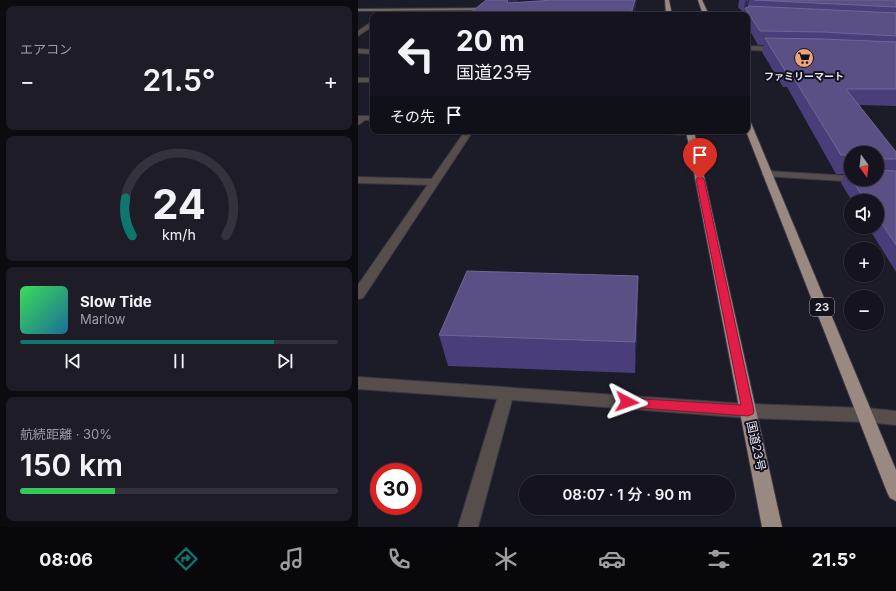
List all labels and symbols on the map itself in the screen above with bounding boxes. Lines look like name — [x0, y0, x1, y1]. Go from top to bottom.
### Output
supermarket icon: ファミリーマート — [793, 47, 815, 69]
place label: ファミリーマート — [764, 70, 844, 82]
pin — [683, 138, 717, 179]
north arrow — [844, 146, 884, 186]
road number: 23 — [810, 298, 834, 316]
position arrow — [606, 381, 648, 423]
street label: 国道23号 — [744, 420, 769, 472]
speed limit sign: 30 — [370, 463, 422, 515]

